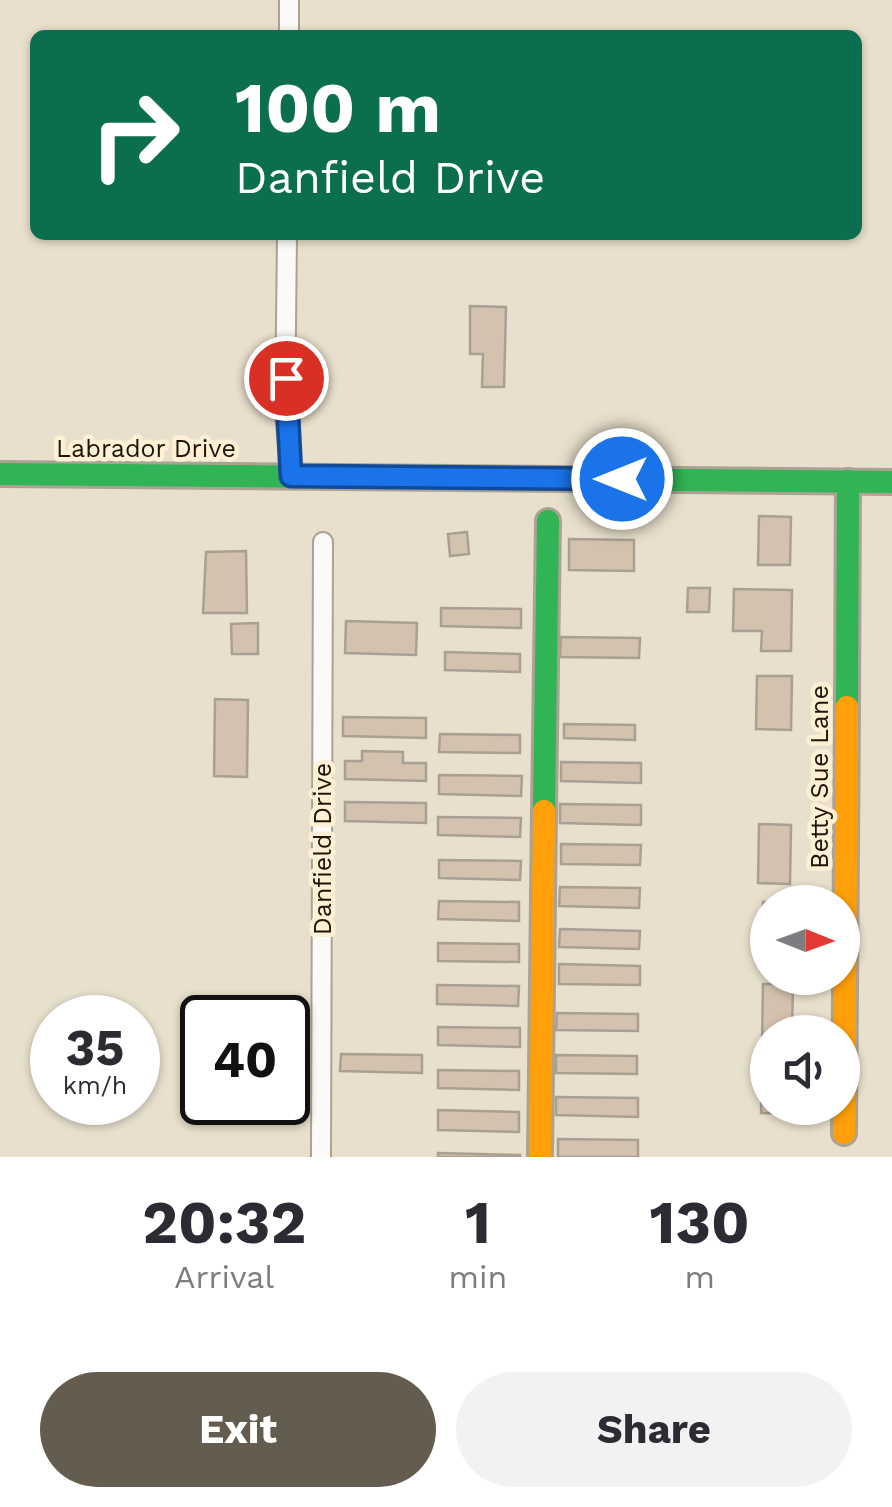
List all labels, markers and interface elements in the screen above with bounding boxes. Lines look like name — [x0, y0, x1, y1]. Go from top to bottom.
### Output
text: 100 m — [235, 67, 441, 149]
icon: right — [70, 70, 200, 200]
text: Danfield Drive — [235, 151, 545, 204]
pin — [244, 336, 329, 421]
icon: arrive — [259, 351, 314, 406]
position arrow — [570, 427, 674, 531]
street label: Labrador Drive — [56, 434, 236, 463]
street label: Betty Sue Lane — [805, 685, 834, 869]
street label: Danfield Drive — [308, 763, 337, 935]
north arrow — [750, 885, 860, 995]
map controls — [750, 885, 860, 1125]
speed limit sign: 40 — [180, 995, 310, 1125]
button: sound — [750, 1015, 860, 1125]
text: 35 — [66, 1018, 124, 1077]
text: km/h — [63, 1071, 127, 1100]
text: 20:32 — [142, 1187, 306, 1258]
text: 1 — [465, 1187, 491, 1258]
text: 130 — [650, 1187, 750, 1258]
text: Arrival — [174, 1258, 274, 1296]
text: min — [448, 1258, 507, 1296]
text: m — [684, 1258, 715, 1296]
button: Exit — [40, 1372, 436, 1487]
button: Share — [456, 1372, 852, 1487]

